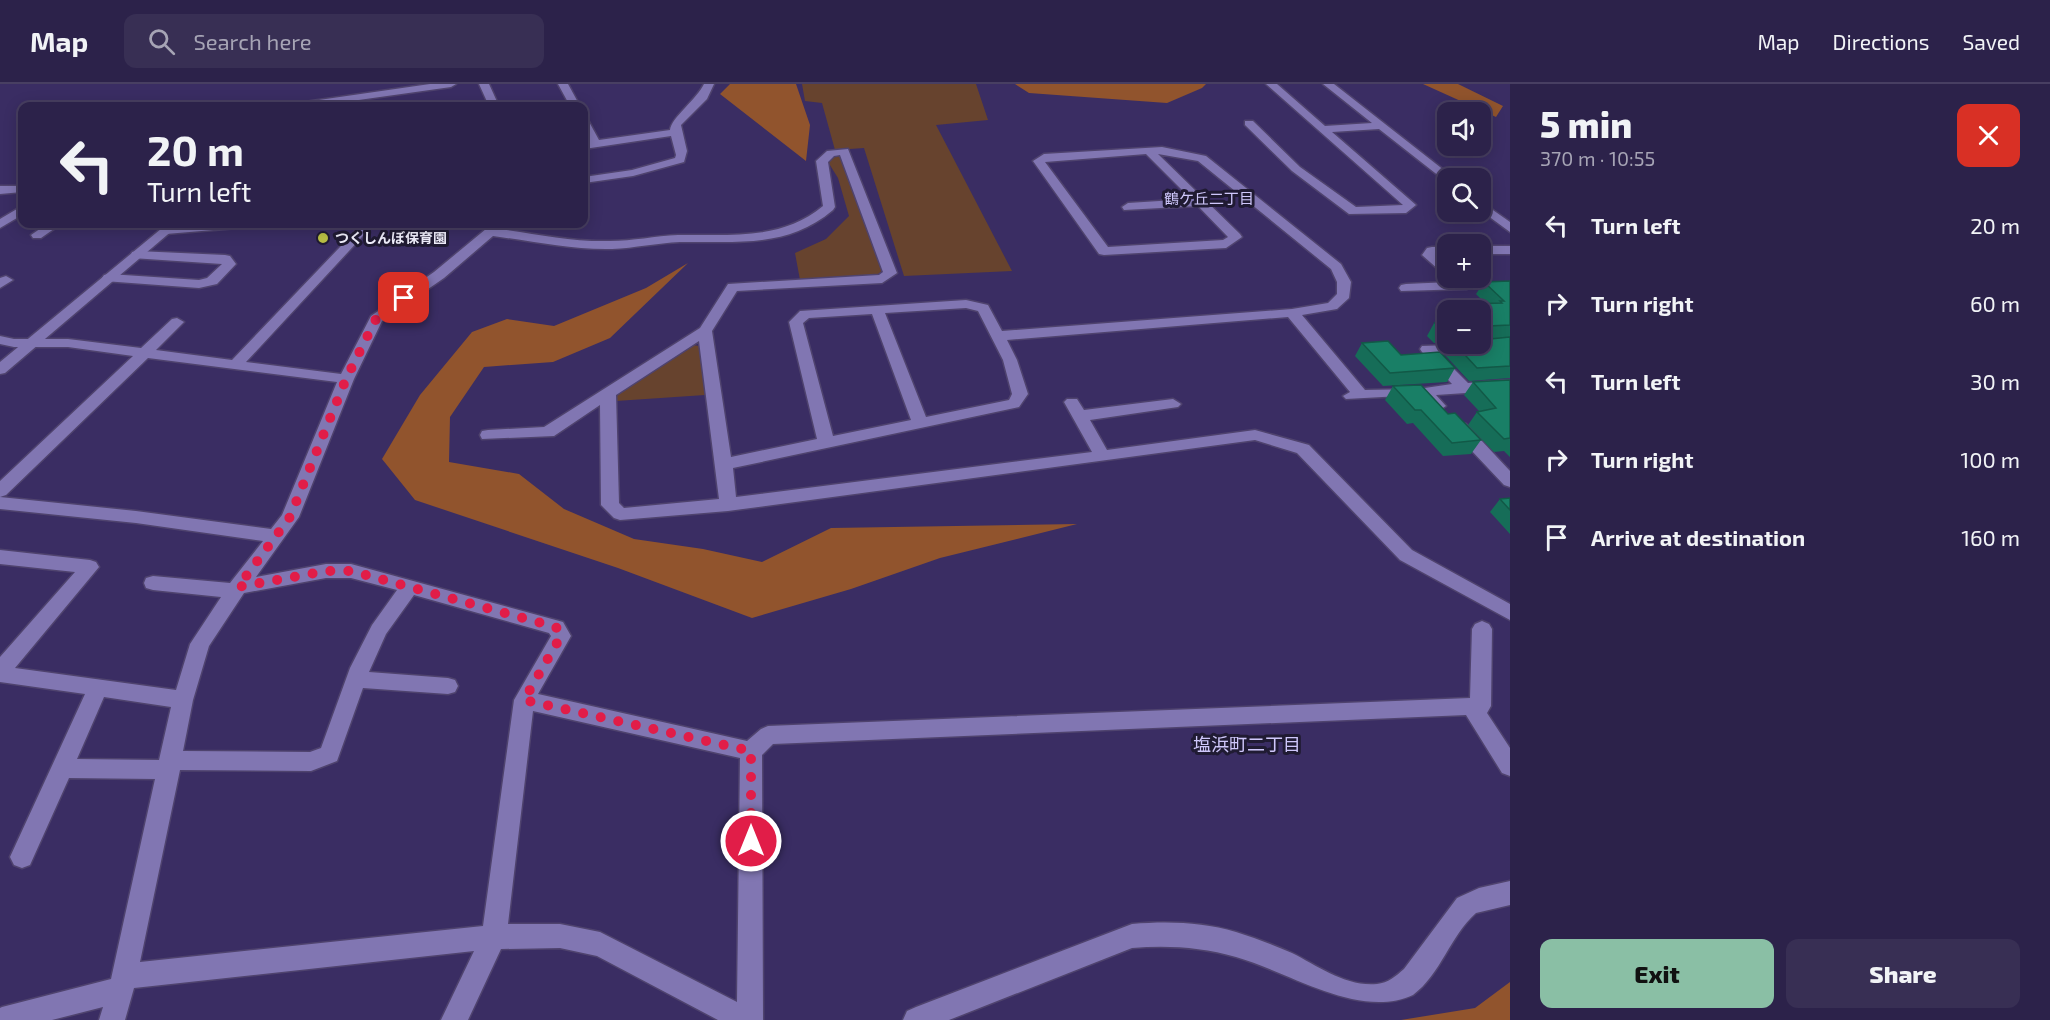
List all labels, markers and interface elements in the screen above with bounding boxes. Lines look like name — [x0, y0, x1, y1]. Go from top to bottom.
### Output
search box — [124, 14, 544, 68]
text: Map — [30, 24, 88, 58]
icon: search — [145, 25, 178, 58]
text: Search here — [193, 28, 312, 54]
text: Map — [1757, 29, 1800, 54]
text: Directions — [1833, 29, 1929, 54]
text: Saved — [1962, 29, 2020, 54]
map controls — [1437, 102, 1491, 354]
button: sound — [1437, 102, 1491, 156]
text: 5 min — [1540, 102, 1632, 145]
button: close — [1957, 104, 2020, 167]
text: 20 m — [147, 124, 244, 174]
icon: left — [48, 126, 126, 204]
text: 370 m · 10:55 — [1540, 146, 1655, 170]
button: search — [1437, 168, 1491, 222]
text: Turn left — [147, 175, 251, 207]
district label: 鶴ケ丘二丁目 — [1164, 189, 1254, 207]
icon: left — [1540, 209, 1573, 242]
text: Turn left — [1591, 212, 1680, 238]
text: 20 m — [1970, 212, 2020, 238]
place label: つくしんぼ保育園 — [335, 229, 447, 246]
marker: つくしんぼ保育園 — [316, 231, 330, 245]
button: + — [1437, 234, 1491, 288]
pin — [378, 272, 429, 323]
icon: arrive — [387, 281, 420, 314]
icon: right — [1540, 287, 1573, 320]
text: Turn right — [1591, 290, 1693, 316]
text: 60 m — [1970, 290, 2020, 316]
button: − — [1437, 300, 1491, 354]
icon: left — [1540, 365, 1573, 398]
text: Turn left — [1591, 368, 1680, 394]
text: 30 m — [1970, 368, 2020, 394]
icon: right — [1540, 443, 1573, 476]
text: Turn right — [1591, 446, 1693, 472]
text: 100 m — [1961, 446, 2020, 472]
icon: arrive — [1540, 521, 1573, 554]
text: Arrive at destination — [1591, 524, 1805, 550]
text: 160 m — [1961, 524, 2020, 550]
district label: 塩浜町二丁目 — [1193, 733, 1301, 755]
position arrow — [719, 809, 783, 873]
button: Exit — [1540, 939, 1774, 1008]
button: Share — [1786, 939, 2020, 1008]

